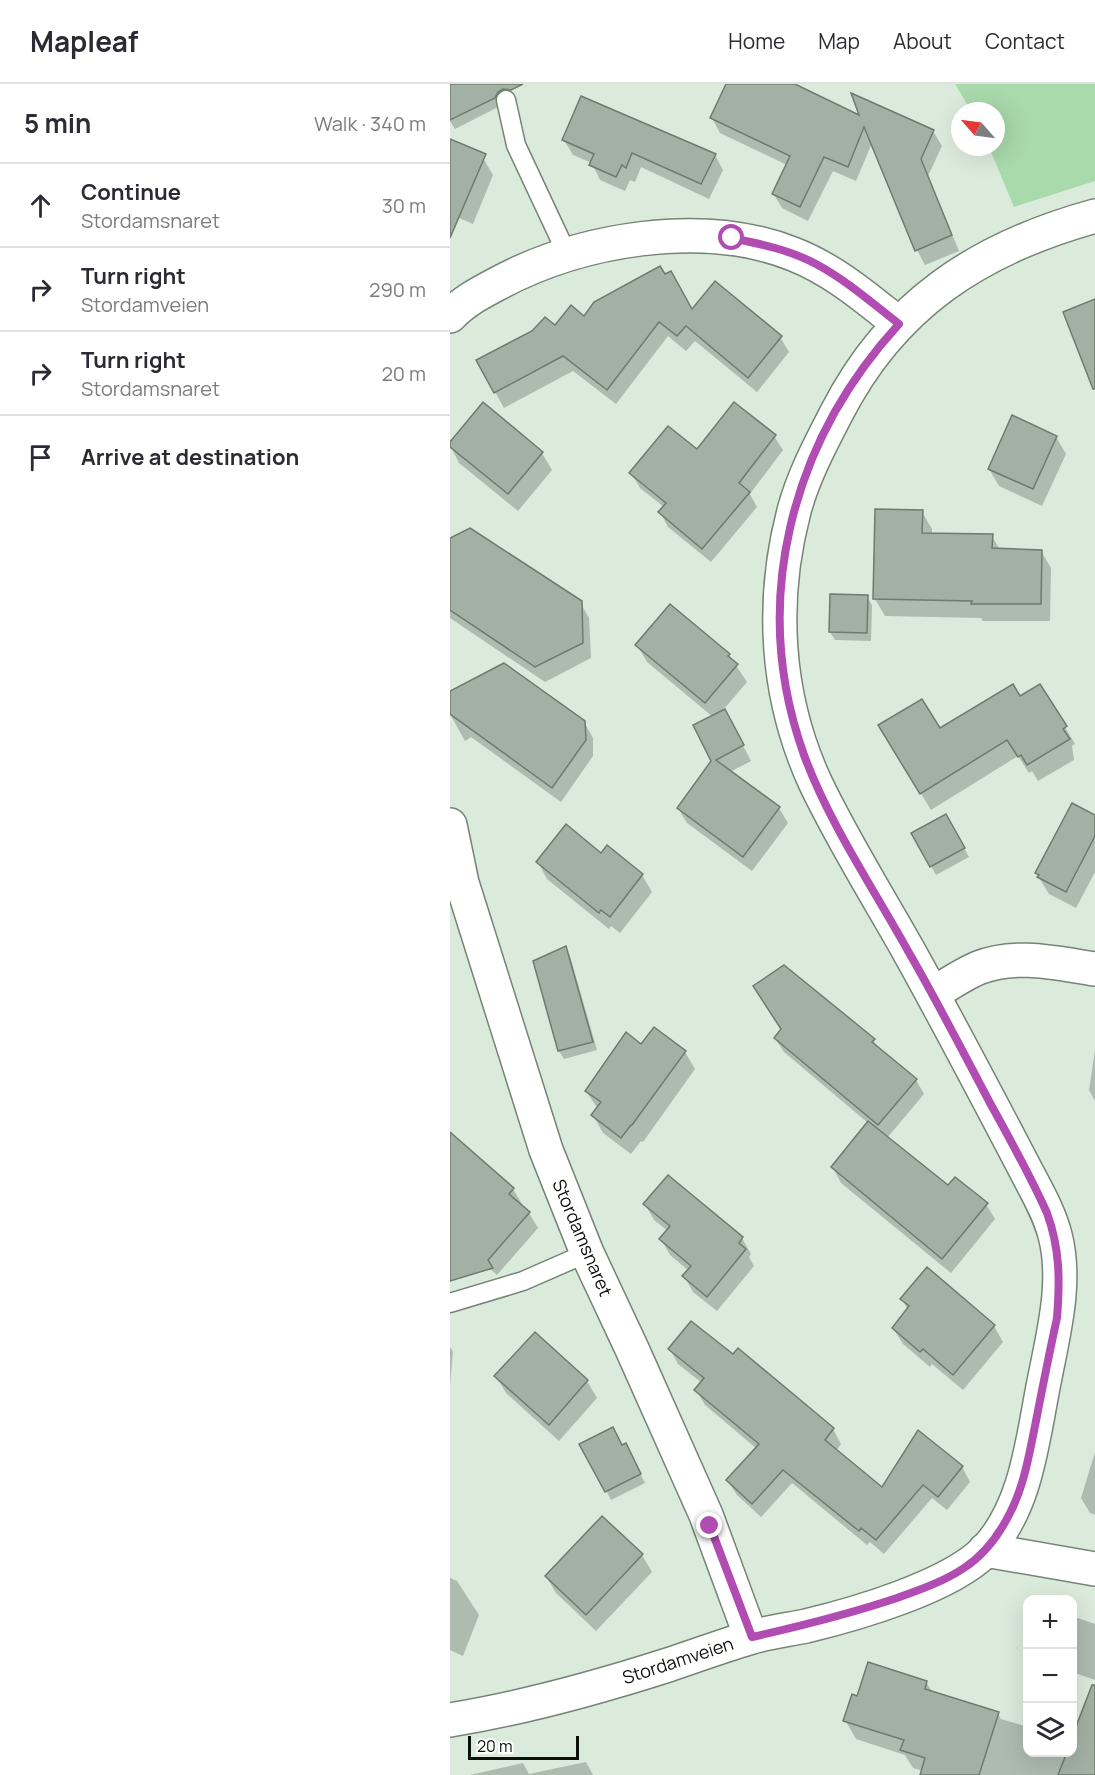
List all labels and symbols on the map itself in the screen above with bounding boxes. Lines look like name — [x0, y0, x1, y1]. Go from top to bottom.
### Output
north arrow — [951, 102, 1005, 156]
route start — [718, 224, 744, 250]
street label: Stordamsnaret — [547, 1175, 618, 1300]
route end — [696, 1512, 722, 1538]
street label: Stordamveien — [619, 1631, 736, 1689]
scale bar — [468, 1733, 579, 1760]

